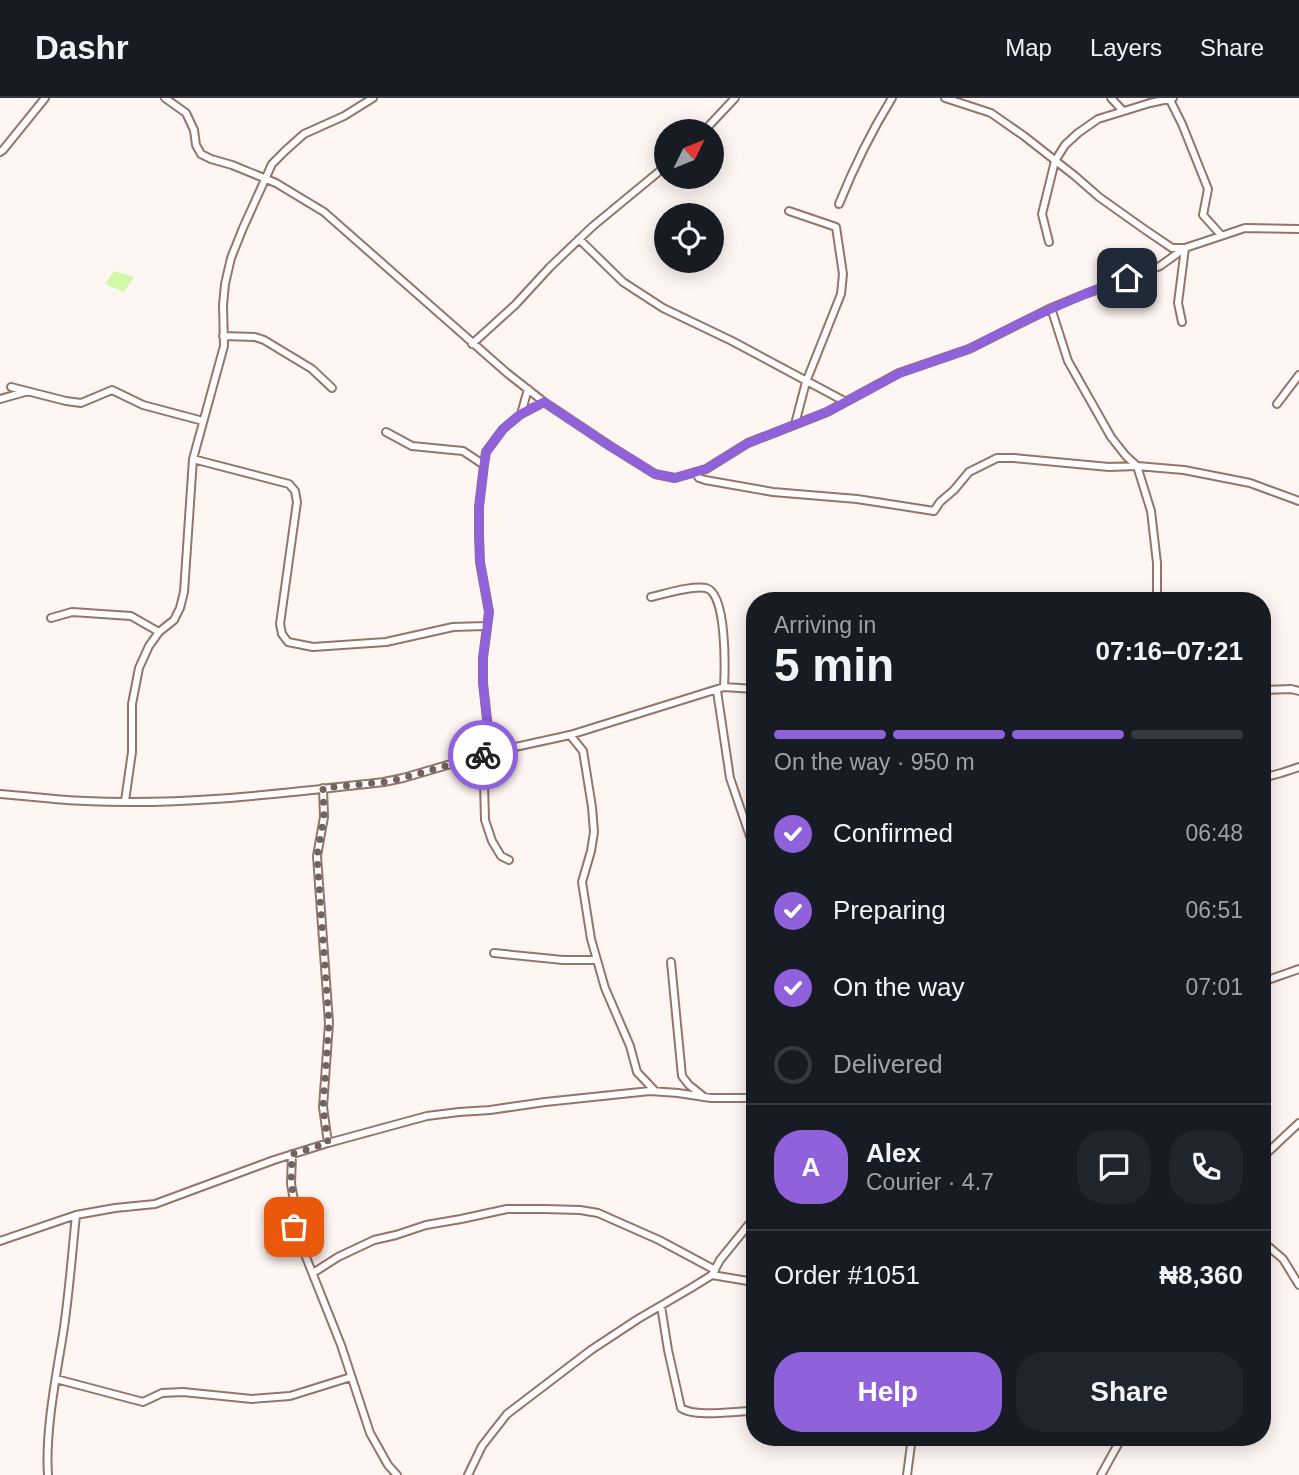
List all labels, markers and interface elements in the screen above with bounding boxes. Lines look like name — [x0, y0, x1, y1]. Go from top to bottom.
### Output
text: Dashr — [35, 29, 129, 66]
text: Map — [1005, 34, 1052, 61]
text: Layers — [1090, 34, 1162, 61]
text: Share — [1200, 34, 1264, 61]
north arrow — [654, 119, 724, 189]
map controls — [654, 119, 724, 273]
button: locate — [654, 203, 724, 273]
pin — [1097, 248, 1157, 308]
icon: home — [1108, 259, 1146, 297]
text: Arriving in — [774, 612, 876, 638]
text: 07:16–07:21 — [1096, 636, 1243, 666]
text: 5 min — [774, 639, 894, 691]
courier — [448, 720, 518, 790]
icon: bike — [464, 736, 502, 774]
text: On the way · 950 m — [774, 749, 975, 775]
icon: check — [774, 815, 812, 853]
text: Confirmed — [833, 818, 953, 848]
text: 06:48 — [1185, 820, 1243, 846]
icon: check — [774, 892, 812, 930]
text: Preparing — [833, 895, 946, 925]
text: 06:51 — [1185, 897, 1243, 923]
icon: check — [774, 969, 812, 1007]
text: On the way — [833, 972, 965, 1002]
text: 07:01 — [1185, 974, 1243, 1000]
text: Delivered — [833, 1049, 943, 1079]
button: chat — [1077, 1130, 1151, 1204]
button: phone — [1169, 1130, 1243, 1204]
text: Alex — [866, 1138, 921, 1168]
text: A — [802, 1152, 820, 1182]
text: Courier · 4.7 — [866, 1169, 994, 1195]
pin — [264, 1197, 324, 1257]
icon: bag — [275, 1208, 313, 1246]
text: Order #1051 — [774, 1260, 920, 1290]
text: ₦8,360 — [1159, 1260, 1243, 1290]
button: Help — [774, 1352, 1002, 1432]
button: Share — [1016, 1352, 1243, 1432]

